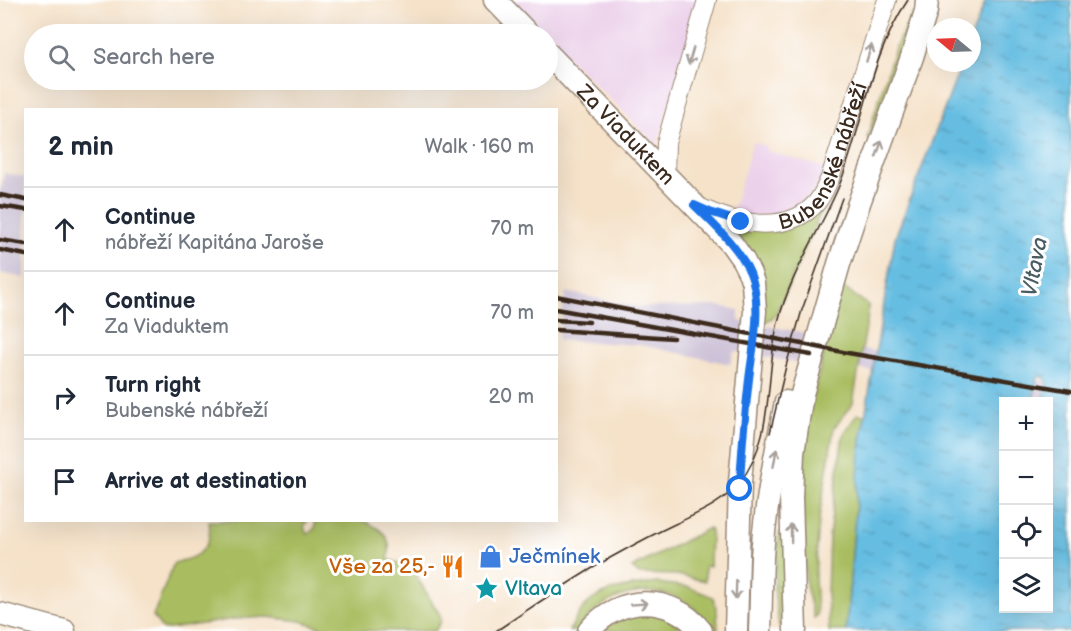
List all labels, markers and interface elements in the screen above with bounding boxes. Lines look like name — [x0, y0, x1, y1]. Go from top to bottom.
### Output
north arrow — [927, 18, 981, 72]
search box — [24, 24, 558, 90]
icon: search — [45, 41, 78, 74]
text: Search here — [93, 44, 215, 71]
one-way arrow — [865, 44, 876, 63]
one-way arrow — [685, 46, 696, 65]
street label: Za Viaduktem — [571, 78, 680, 190]
street label: Bubenské nábřeží — [776, 78, 873, 235]
text: 2 min — [48, 132, 114, 163]
text: Walk · 160 m — [425, 135, 534, 159]
one-way arrow — [874, 140, 885, 158]
text: Continue — [105, 204, 195, 231]
route end — [727, 208, 753, 234]
icon: ahead — [48, 213, 81, 246]
text: 70 m — [490, 217, 534, 241]
text: nábřeží Kapitána Jaroše — [105, 231, 324, 255]
water label: Vltava — [1016, 235, 1054, 299]
text: Continue — [105, 288, 195, 315]
icon: ahead — [48, 297, 81, 330]
text: 70 m — [490, 301, 534, 325]
text: Za Viaduktem — [105, 315, 229, 339]
text: Turn right — [105, 372, 201, 399]
icon: right — [48, 381, 81, 414]
text: 20 m — [489, 385, 534, 409]
map controls — [999, 397, 1053, 613]
button: + — [999, 397, 1053, 451]
text: Bubenské nábřeží — [105, 399, 268, 423]
one-way arrow — [770, 449, 781, 469]
button: − — [999, 451, 1053, 505]
icon: arrive — [48, 465, 81, 498]
text: Arrive at destination — [105, 468, 307, 495]
route start — [726, 475, 752, 501]
button: locate — [999, 505, 1053, 559]
one-way arrow — [786, 524, 797, 544]
shop icon: Ječmínek — [478, 543, 504, 569]
place label: Ječmínek — [509, 544, 601, 569]
restaurant icon: Vše za 25,- — [440, 553, 466, 579]
place label: Vše za 25,- — [329, 554, 435, 579]
button: layers — [999, 559, 1053, 613]
place icon: Vltava — [474, 575, 500, 601]
place label: Vltava — [505, 576, 562, 601]
one-way arrow — [731, 579, 742, 599]
one-way arrow — [628, 598, 648, 609]

